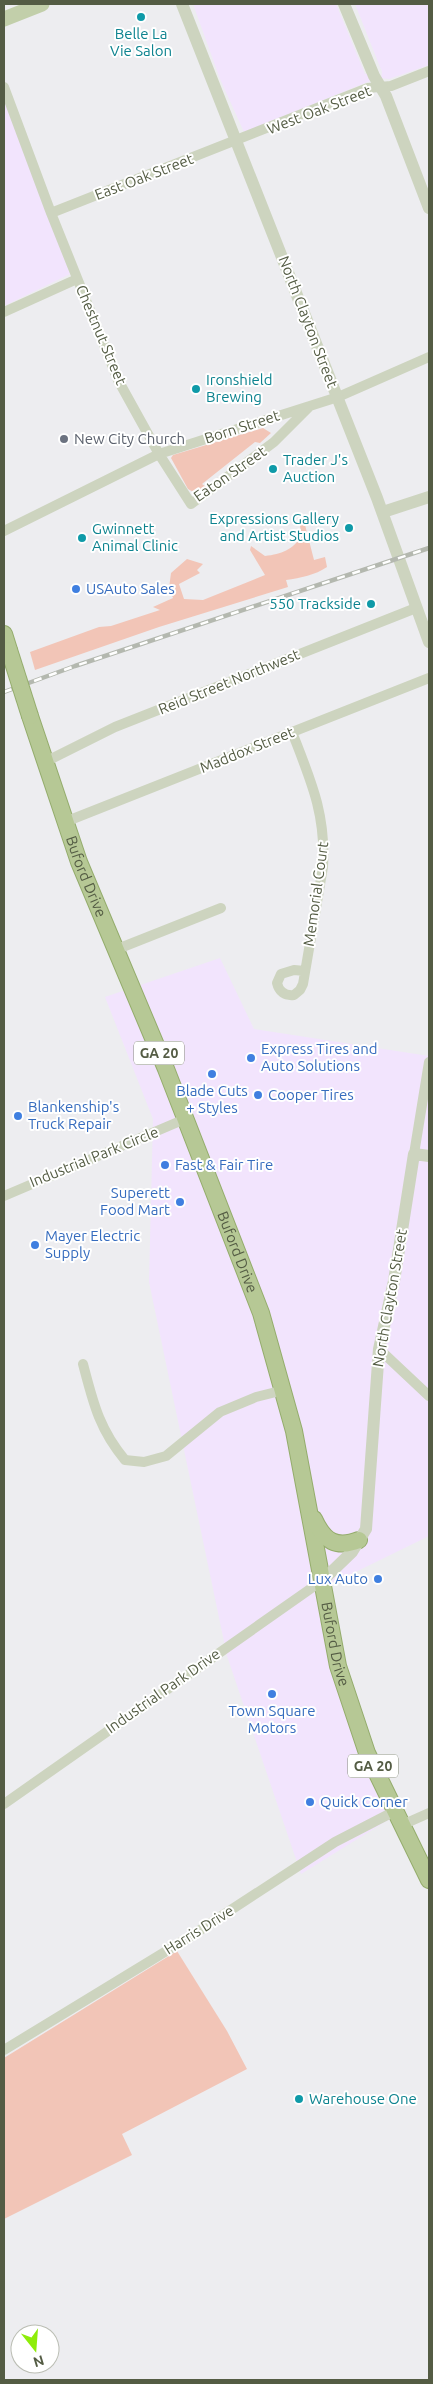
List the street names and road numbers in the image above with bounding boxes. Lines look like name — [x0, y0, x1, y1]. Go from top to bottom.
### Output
street label: West Oak Street — [264, 82, 373, 137]
street label: East Oak Street — [92, 150, 196, 203]
street label: North Clayton Street — [276, 254, 341, 390]
street label: Chestnut Street — [73, 282, 130, 387]
street label: Born Street — [202, 406, 282, 447]
street label: Eaton Street — [190, 442, 269, 505]
street label: Reid Street Northwest — [156, 645, 302, 718]
street label: Maddox Street — [197, 723, 296, 776]
street label: Buford Drive — [63, 834, 110, 919]
street label: Memorial Court — [300, 840, 331, 947]
road number: GA 20 — [134, 1042, 184, 1064]
street label: Industrial Park Circle — [27, 1123, 161, 1190]
street label: Buford Drive — [214, 1209, 261, 1295]
street label: North Clayton Street — [369, 1228, 410, 1368]
street label: Buford Drive — [318, 1600, 353, 1688]
street label: Industrial Park Drive — [102, 1645, 223, 1736]
road number: GA 20 — [348, 1754, 398, 1778]
street label: Harris Drive — [161, 1902, 237, 1958]

